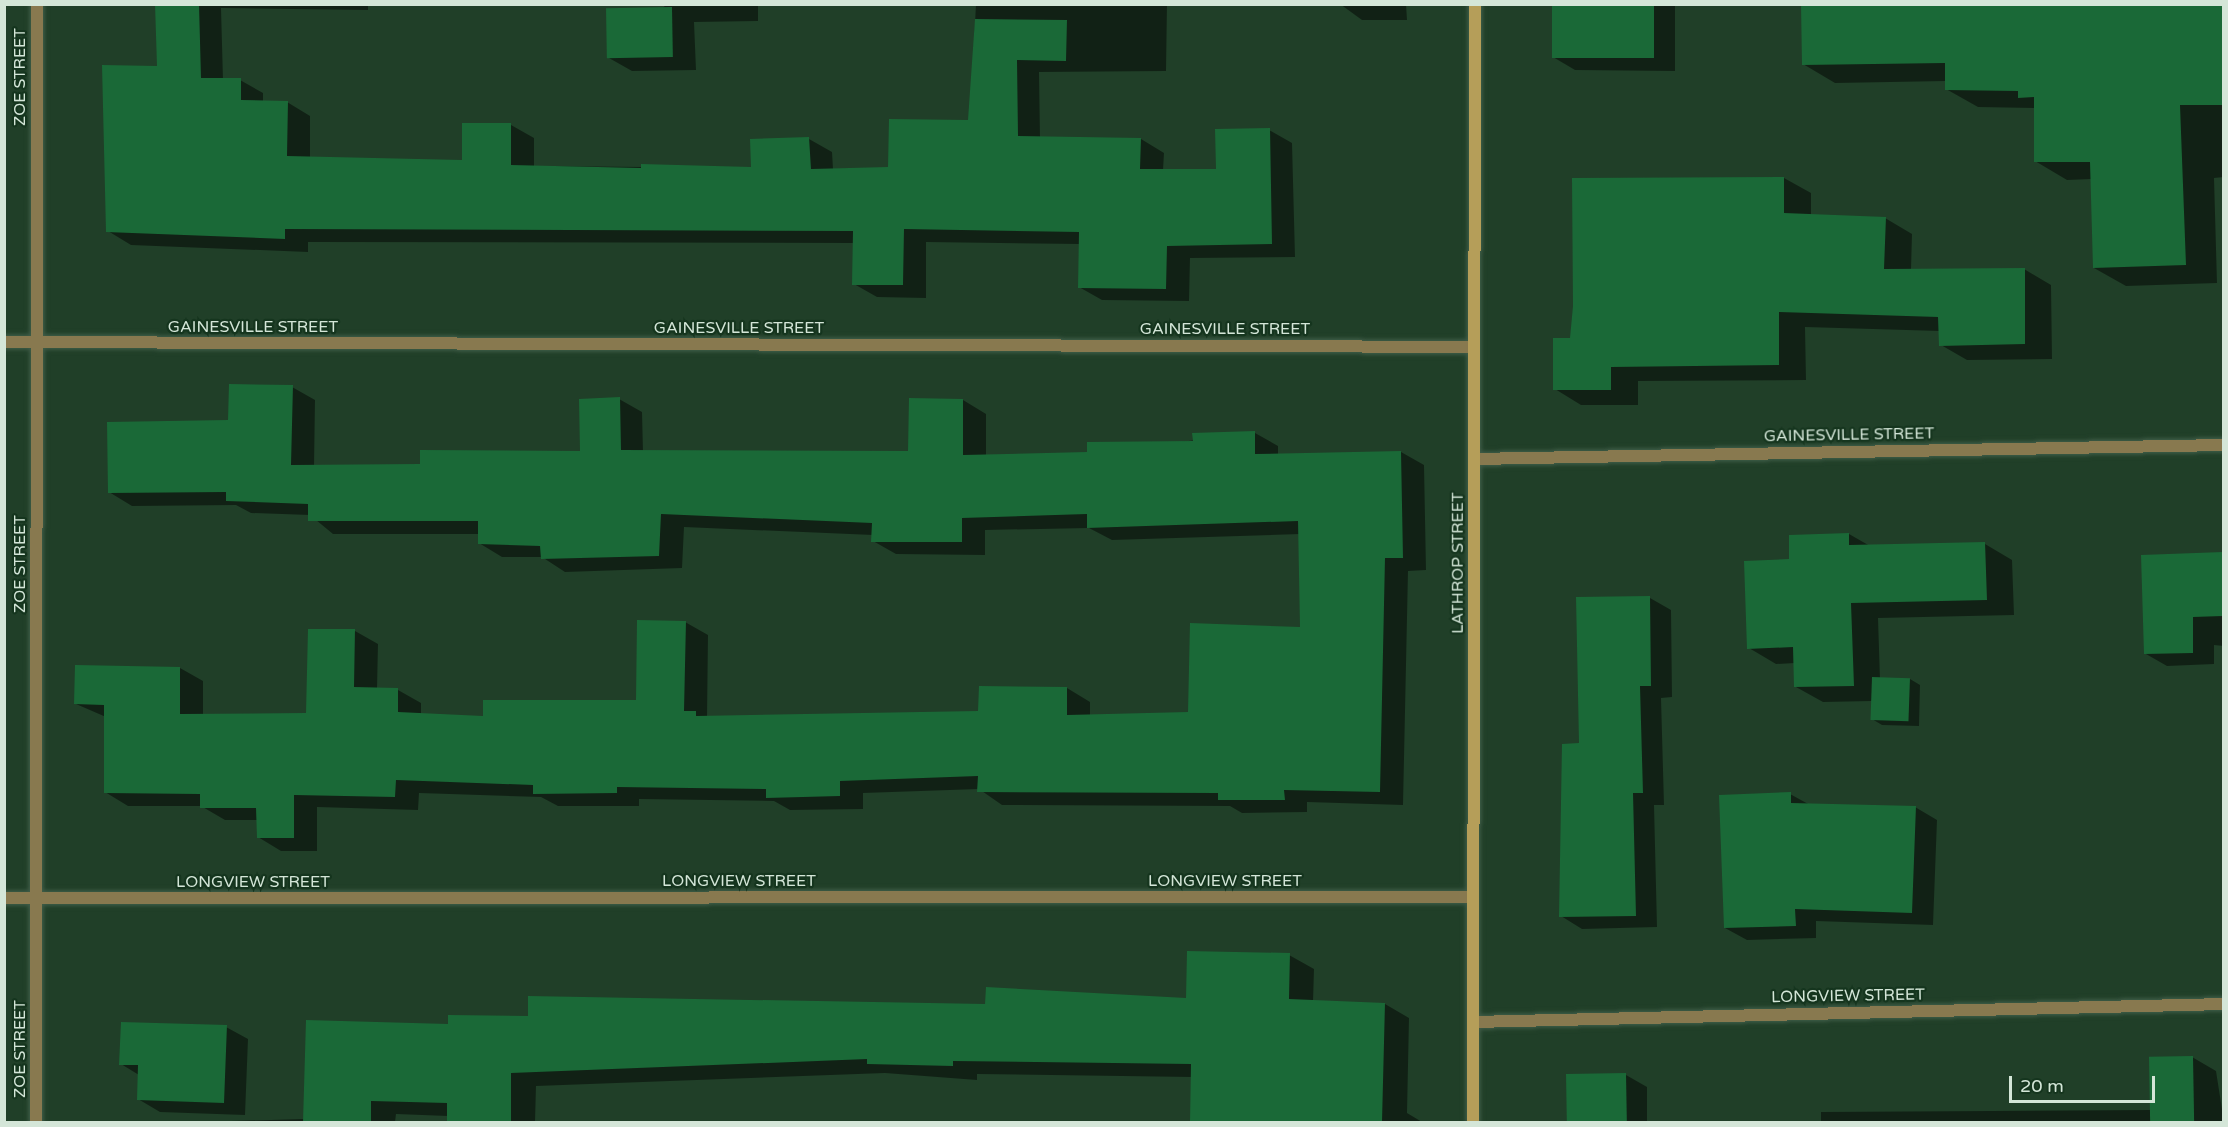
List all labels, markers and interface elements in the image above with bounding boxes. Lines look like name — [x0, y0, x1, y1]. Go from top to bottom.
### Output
street label: ZOE STREET — [10, 28, 30, 126]
street label: GAINESVILLE STREET — [168, 317, 338, 337]
street label: GAINESVILLE STREET — [654, 318, 824, 338]
street label: GAINESVILLE STREET — [1140, 319, 1310, 339]
street label: GAINESVILLE STREET — [1764, 424, 1934, 446]
street label: LATHROP STREET — [1448, 492, 1468, 634]
street label: ZOE STREET — [10, 515, 30, 613]
street label: LONGVIEW STREET — [662, 871, 816, 891]
street label: LONGVIEW STREET — [1148, 871, 1302, 891]
street label: LONGVIEW STREET — [176, 872, 330, 892]
street label: LONGVIEW STREET — [1771, 985, 1925, 1007]
street label: ZOE STREET — [10, 1000, 30, 1098]
scale bar — [2012, 1064, 2158, 1102]
text: 20 m — [2020, 1075, 2064, 1097]

